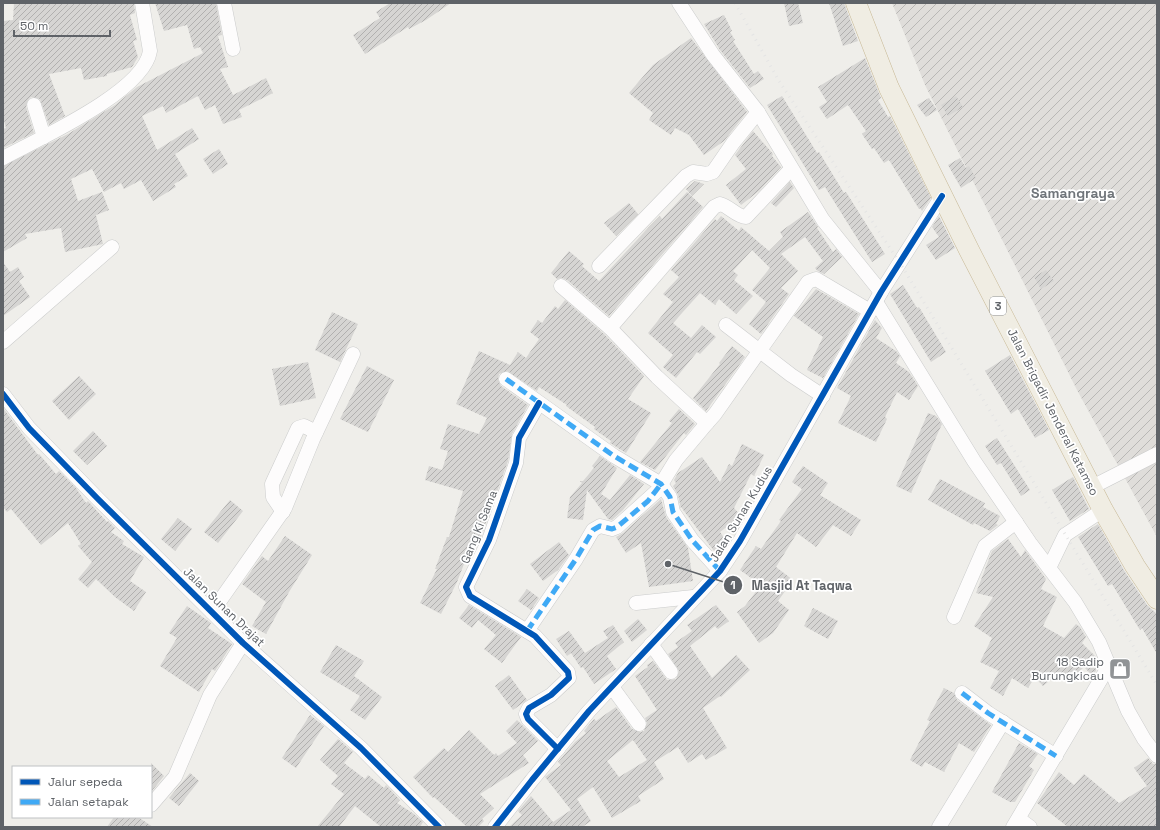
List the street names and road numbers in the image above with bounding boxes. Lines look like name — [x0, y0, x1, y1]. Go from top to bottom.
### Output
road number: 3 — [990, 297, 1006, 315]
street label: Jalan Brigadir Jenderal Katamso — [1004, 326, 1102, 498]
street label: Jalan Sunan Kudus — [706, 463, 776, 565]
street label: Gang Ki Sama — [457, 488, 501, 566]
street label: Jalan Sunan Drajat — [180, 564, 268, 650]

